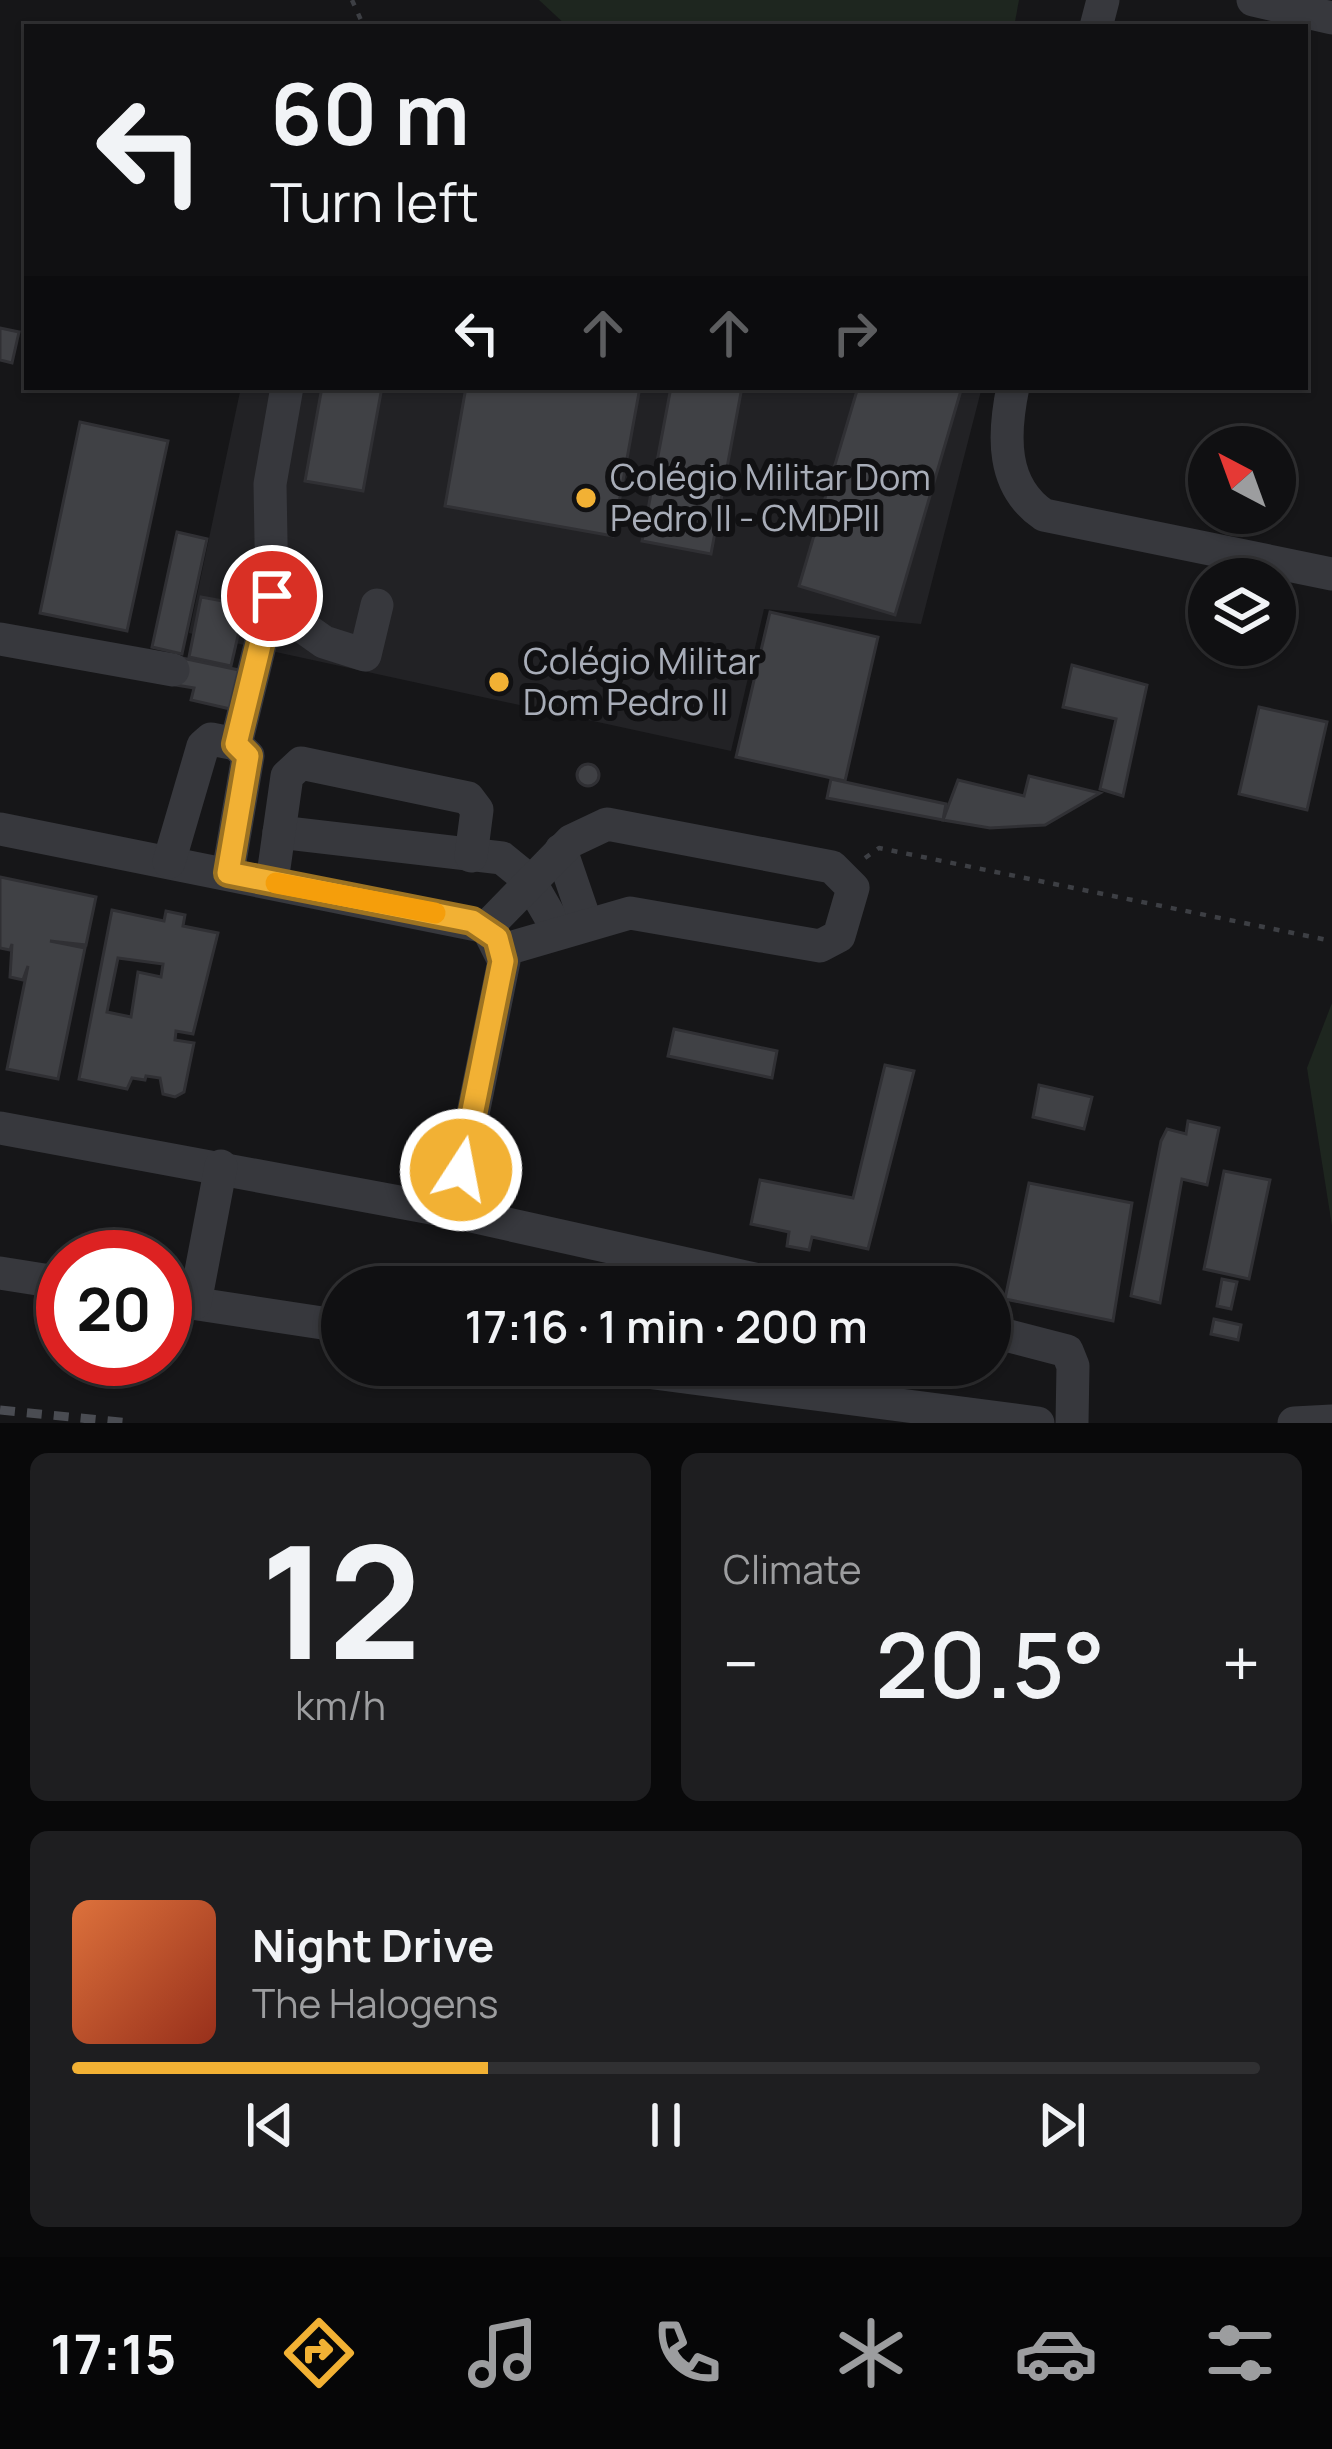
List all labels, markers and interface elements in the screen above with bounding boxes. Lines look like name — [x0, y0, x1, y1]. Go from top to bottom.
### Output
text: 60 m — [270, 55, 470, 170]
icon: left — [72, 72, 228, 228]
text: Turn left — [270, 164, 479, 238]
icon: left — [444, 300, 510, 366]
icon: ahead — [570, 300, 636, 366]
icon: ahead — [696, 300, 762, 366]
icon: right — [822, 300, 888, 366]
north arrow — [1188, 426, 1296, 534]
map controls — [1188, 426, 1296, 666]
place label: Colégio Militar Dom Pedro II - CMDPII — [610, 452, 931, 542]
marker: Colégio Militar Dom Pedro II - CMDPII — [573, 485, 599, 511]
pin — [221, 545, 323, 647]
button: layers — [1188, 558, 1296, 666]
icon: arrive — [239, 563, 305, 629]
place label: Colégio Militar Dom Pedro II — [523, 636, 761, 726]
marker: Colégio Militar Dom Pedro II — [486, 669, 512, 695]
position arrow — [398, 1107, 524, 1233]
speed limit sign: 20 — [36, 1230, 192, 1386]
text: 17:16 · 1 min · 200 m — [464, 1295, 868, 1357]
text: 12 — [260, 1493, 421, 1706]
text: Climate — [723, 1542, 862, 1596]
text: 20.5° — [876, 1602, 1105, 1725]
text: − — [723, 1618, 759, 1708]
text: + — [1222, 1618, 1260, 1708]
text: km/h — [295, 1678, 386, 1732]
text: Night Drive — [252, 1914, 494, 1976]
text: The Halogens — [252, 1976, 499, 2030]
icon: previous — [237, 2092, 303, 2158]
icon: pause — [633, 2092, 699, 2158]
icon: next — [1029, 2092, 1095, 2158]
icon: directions — [277, 2311, 361, 2395]
icon: music — [461, 2311, 545, 2395]
icon: phone — [645, 2311, 729, 2395]
icon: climate — [829, 2311, 913, 2395]
icon: car — [1014, 2311, 1098, 2395]
icon: filters — [1198, 2311, 1282, 2395]
text: 17:15 — [50, 2316, 176, 2390]

